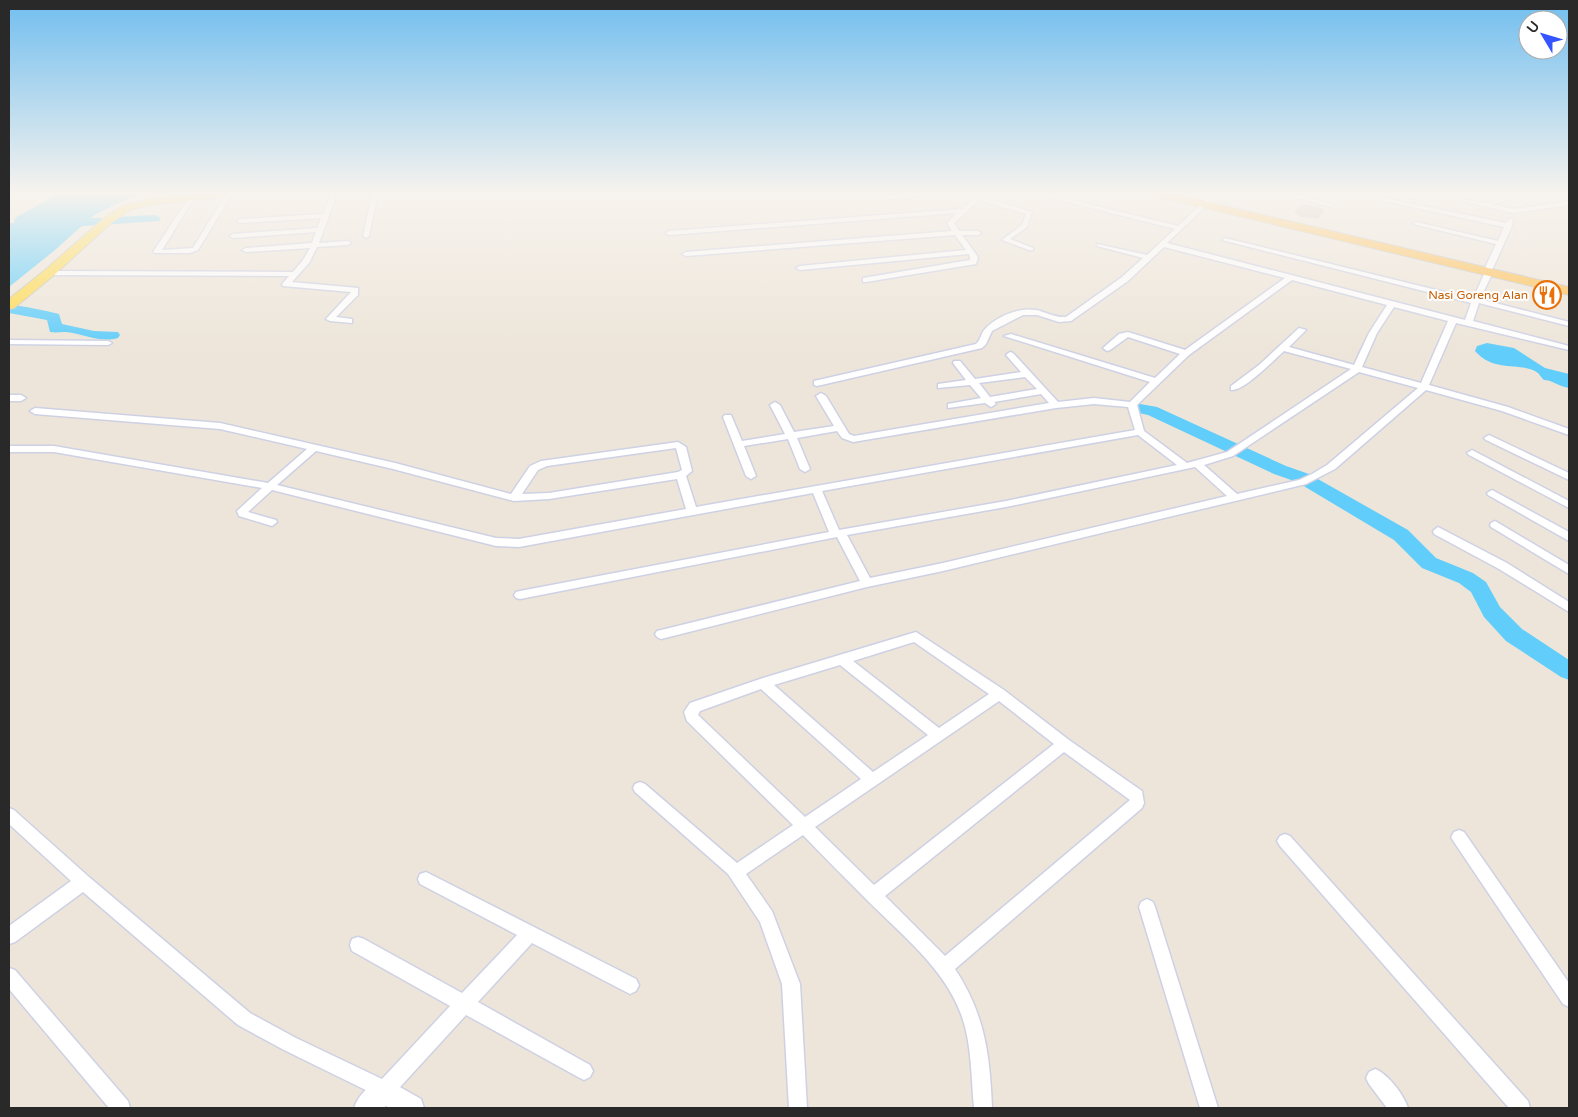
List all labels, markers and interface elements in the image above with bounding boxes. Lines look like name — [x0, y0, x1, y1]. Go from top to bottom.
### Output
north arrow — [1518, 10, 1568, 60]
text: U — [1523, 18, 1543, 37]
restaurant icon: Nasi Goreng Alan — [1532, 280, 1562, 310]
place label: Nasi Goreng Alan — [1428, 288, 1528, 302]

